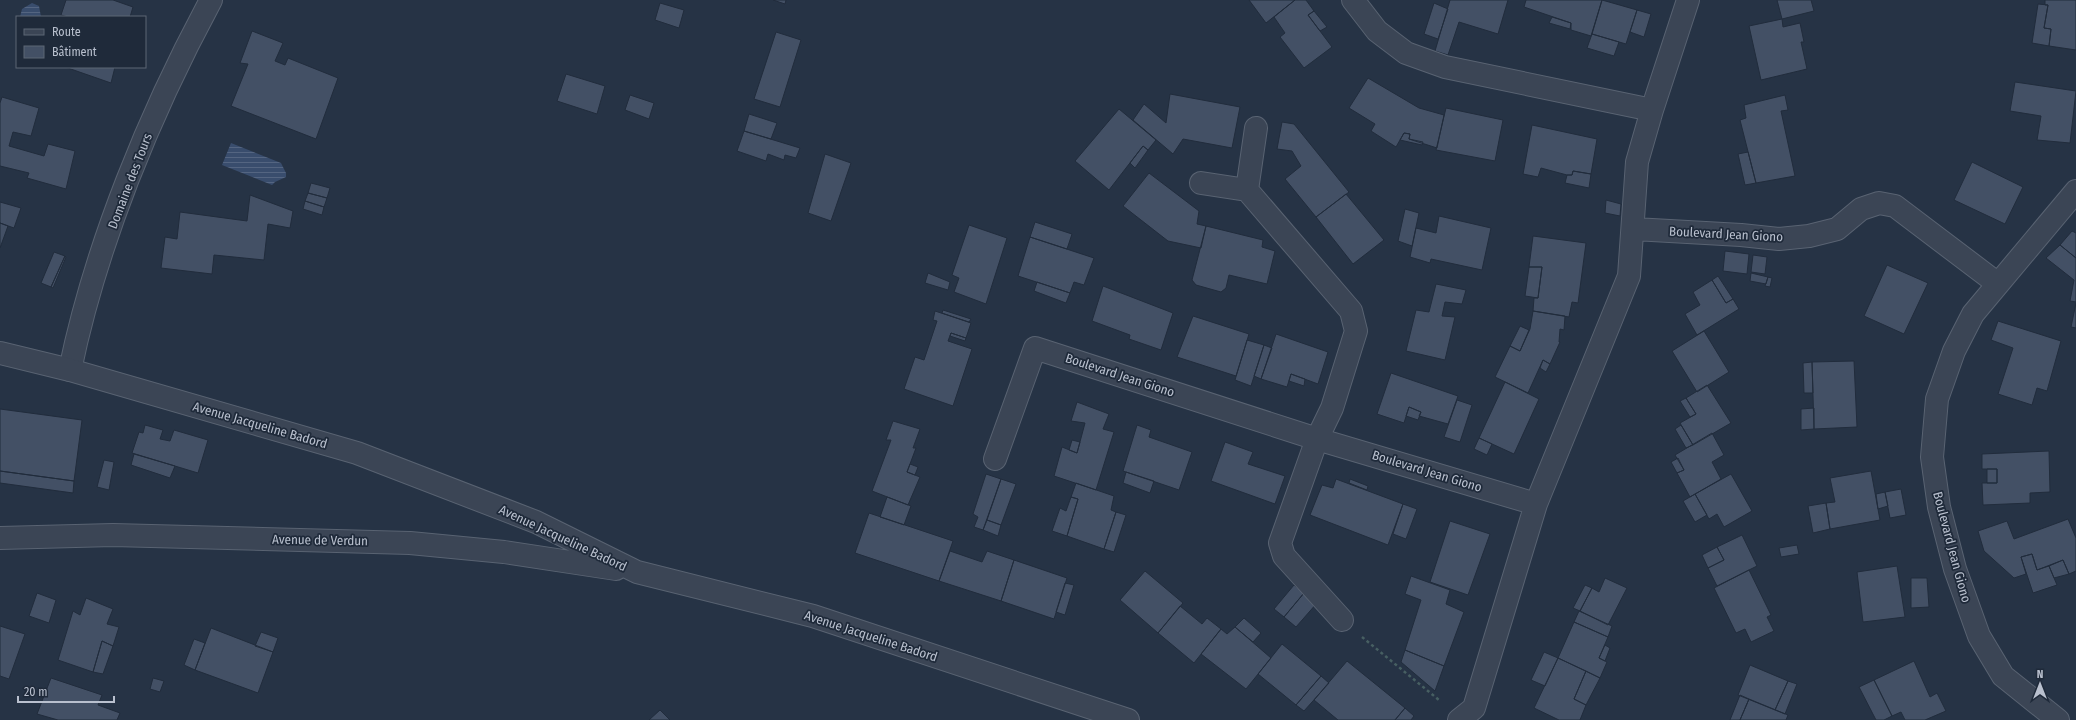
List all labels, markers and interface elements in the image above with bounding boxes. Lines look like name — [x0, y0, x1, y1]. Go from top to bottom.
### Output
legend — [16, 16, 146, 68]
text: Route — [52, 25, 81, 39]
text: Bâtiment — [52, 45, 97, 59]
street label: Domaine des Tours — [105, 131, 155, 231]
street label: Boulevard Jean Giono — [1669, 224, 1783, 244]
street label: Boulevard Jean Giono — [1063, 350, 1177, 400]
street label: Avenue Jacqueline Badord — [191, 399, 329, 451]
street label: Boulevard Jean Giono — [1370, 447, 1484, 495]
street label: Boulevard Jean Giono — [1930, 490, 1974, 604]
street label: Avenue Jacqueline Badord — [497, 502, 629, 574]
street label: Avenue de Verdun — [272, 532, 368, 548]
street label: Avenue Jacqueline Badord — [803, 607, 939, 665]
north arrow — [2020, 664, 2060, 704]
text: N — [2037, 668, 2043, 681]
scale bar — [18, 678, 114, 704]
text: 20 m — [24, 685, 48, 699]

